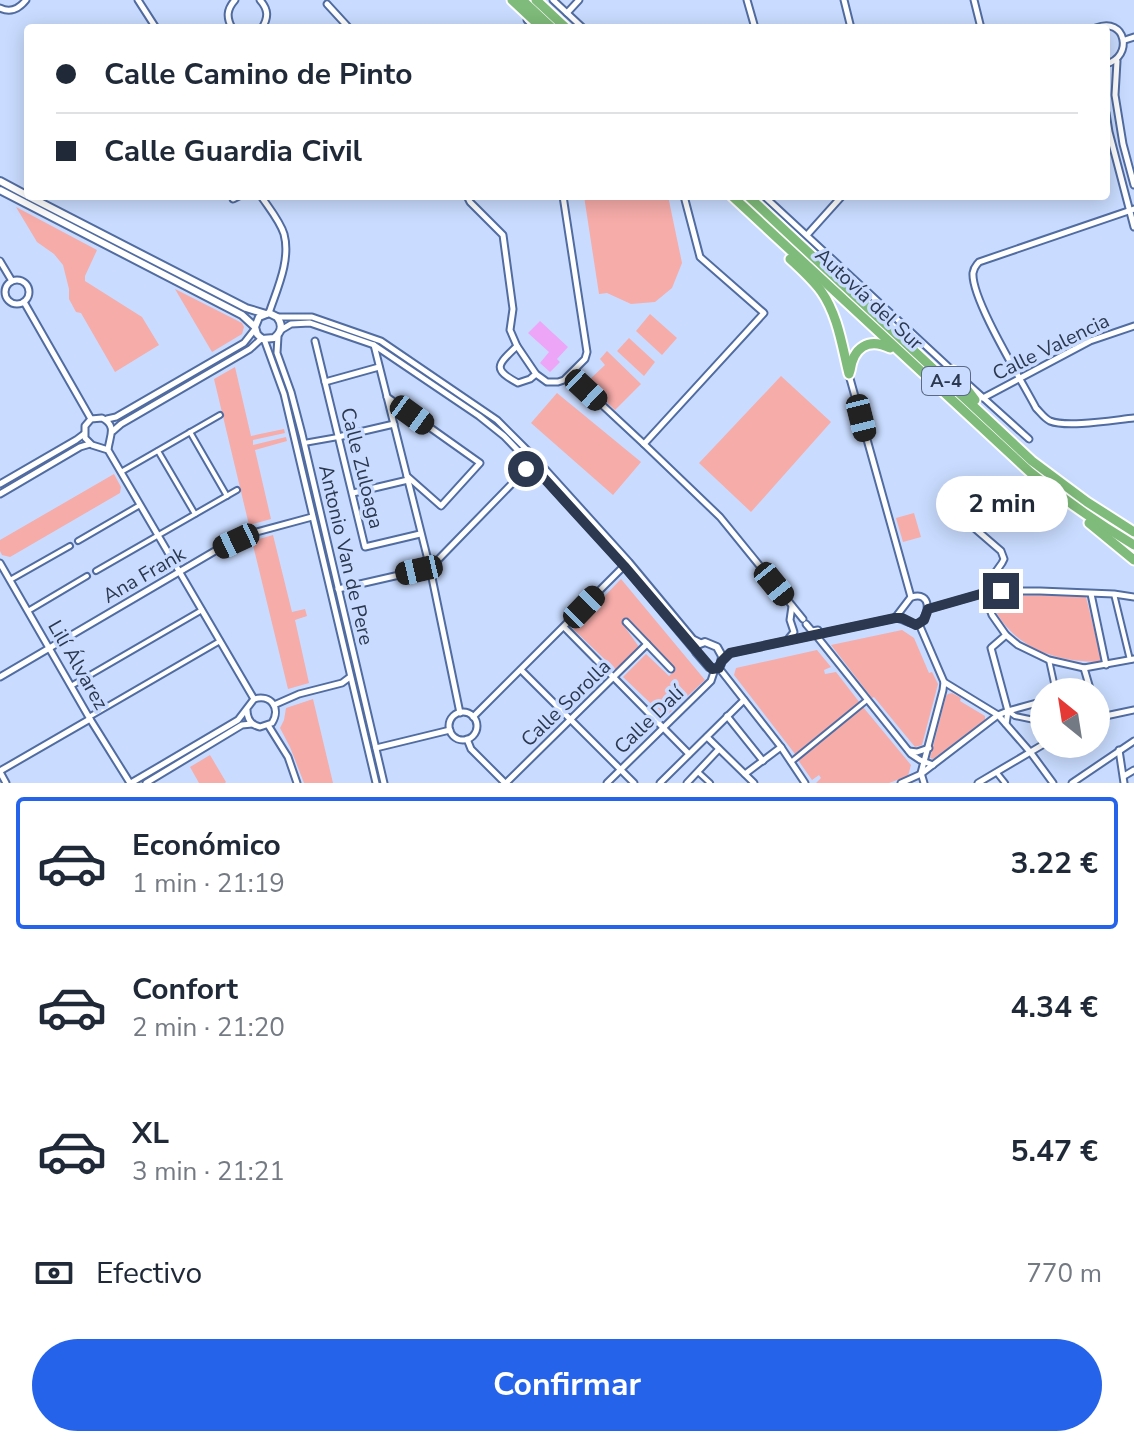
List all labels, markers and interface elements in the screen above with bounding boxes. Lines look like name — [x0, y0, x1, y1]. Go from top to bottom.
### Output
text: Calle Camino de Pinto — [104, 54, 413, 95]
text: Calle Guardia Civil — [104, 131, 362, 172]
street label: Autovía del Sur — [809, 242, 929, 356]
street label: Calle Valencia — [988, 307, 1114, 387]
car — [560, 365, 612, 415]
road number: A-4 — [922, 367, 970, 395]
car — [386, 391, 438, 439]
car — [844, 392, 878, 444]
street label: Calle Zuloaga — [334, 405, 390, 531]
route start — [508, 451, 544, 487]
street label: Antonio Van de Pere — [312, 462, 380, 648]
callout: 2 min — [935, 475, 1067, 531]
text: 2 min — [968, 486, 1036, 521]
car — [209, 520, 263, 562]
street label: Ana Frank — [98, 540, 191, 610]
car — [393, 553, 445, 587]
car — [750, 558, 798, 610]
route end — [983, 573, 1019, 609]
car — [559, 581, 609, 633]
street label: Lilí Álvarez — [42, 615, 114, 715]
street label: Calle Sorolla — [515, 653, 617, 753]
north arrow — [1030, 678, 1110, 758]
map controls — [1030, 678, 1110, 758]
street label: Calle Dalí — [608, 679, 691, 760]
text: Económico — [132, 825, 281, 866]
icon: car — [36, 827, 108, 899]
text: 3.22 € — [1010, 843, 1098, 884]
text: 1 min · 21:19 — [132, 866, 285, 901]
text: Confort — [132, 969, 238, 1010]
icon: car — [36, 971, 108, 1043]
text: 4.34 € — [1010, 987, 1098, 1028]
text: 2 min · 21:20 — [132, 1010, 285, 1045]
text: XL — [132, 1113, 169, 1154]
icon: car — [36, 1115, 108, 1187]
text: 5.47 € — [1010, 1131, 1098, 1172]
text: 3 min · 21:21 — [132, 1154, 285, 1189]
icon: cash — [32, 1251, 76, 1295]
text: Efectivo — [96, 1253, 202, 1294]
text: 770 m — [1026, 1256, 1102, 1291]
button: Confirmar — [32, 1339, 1102, 1431]

